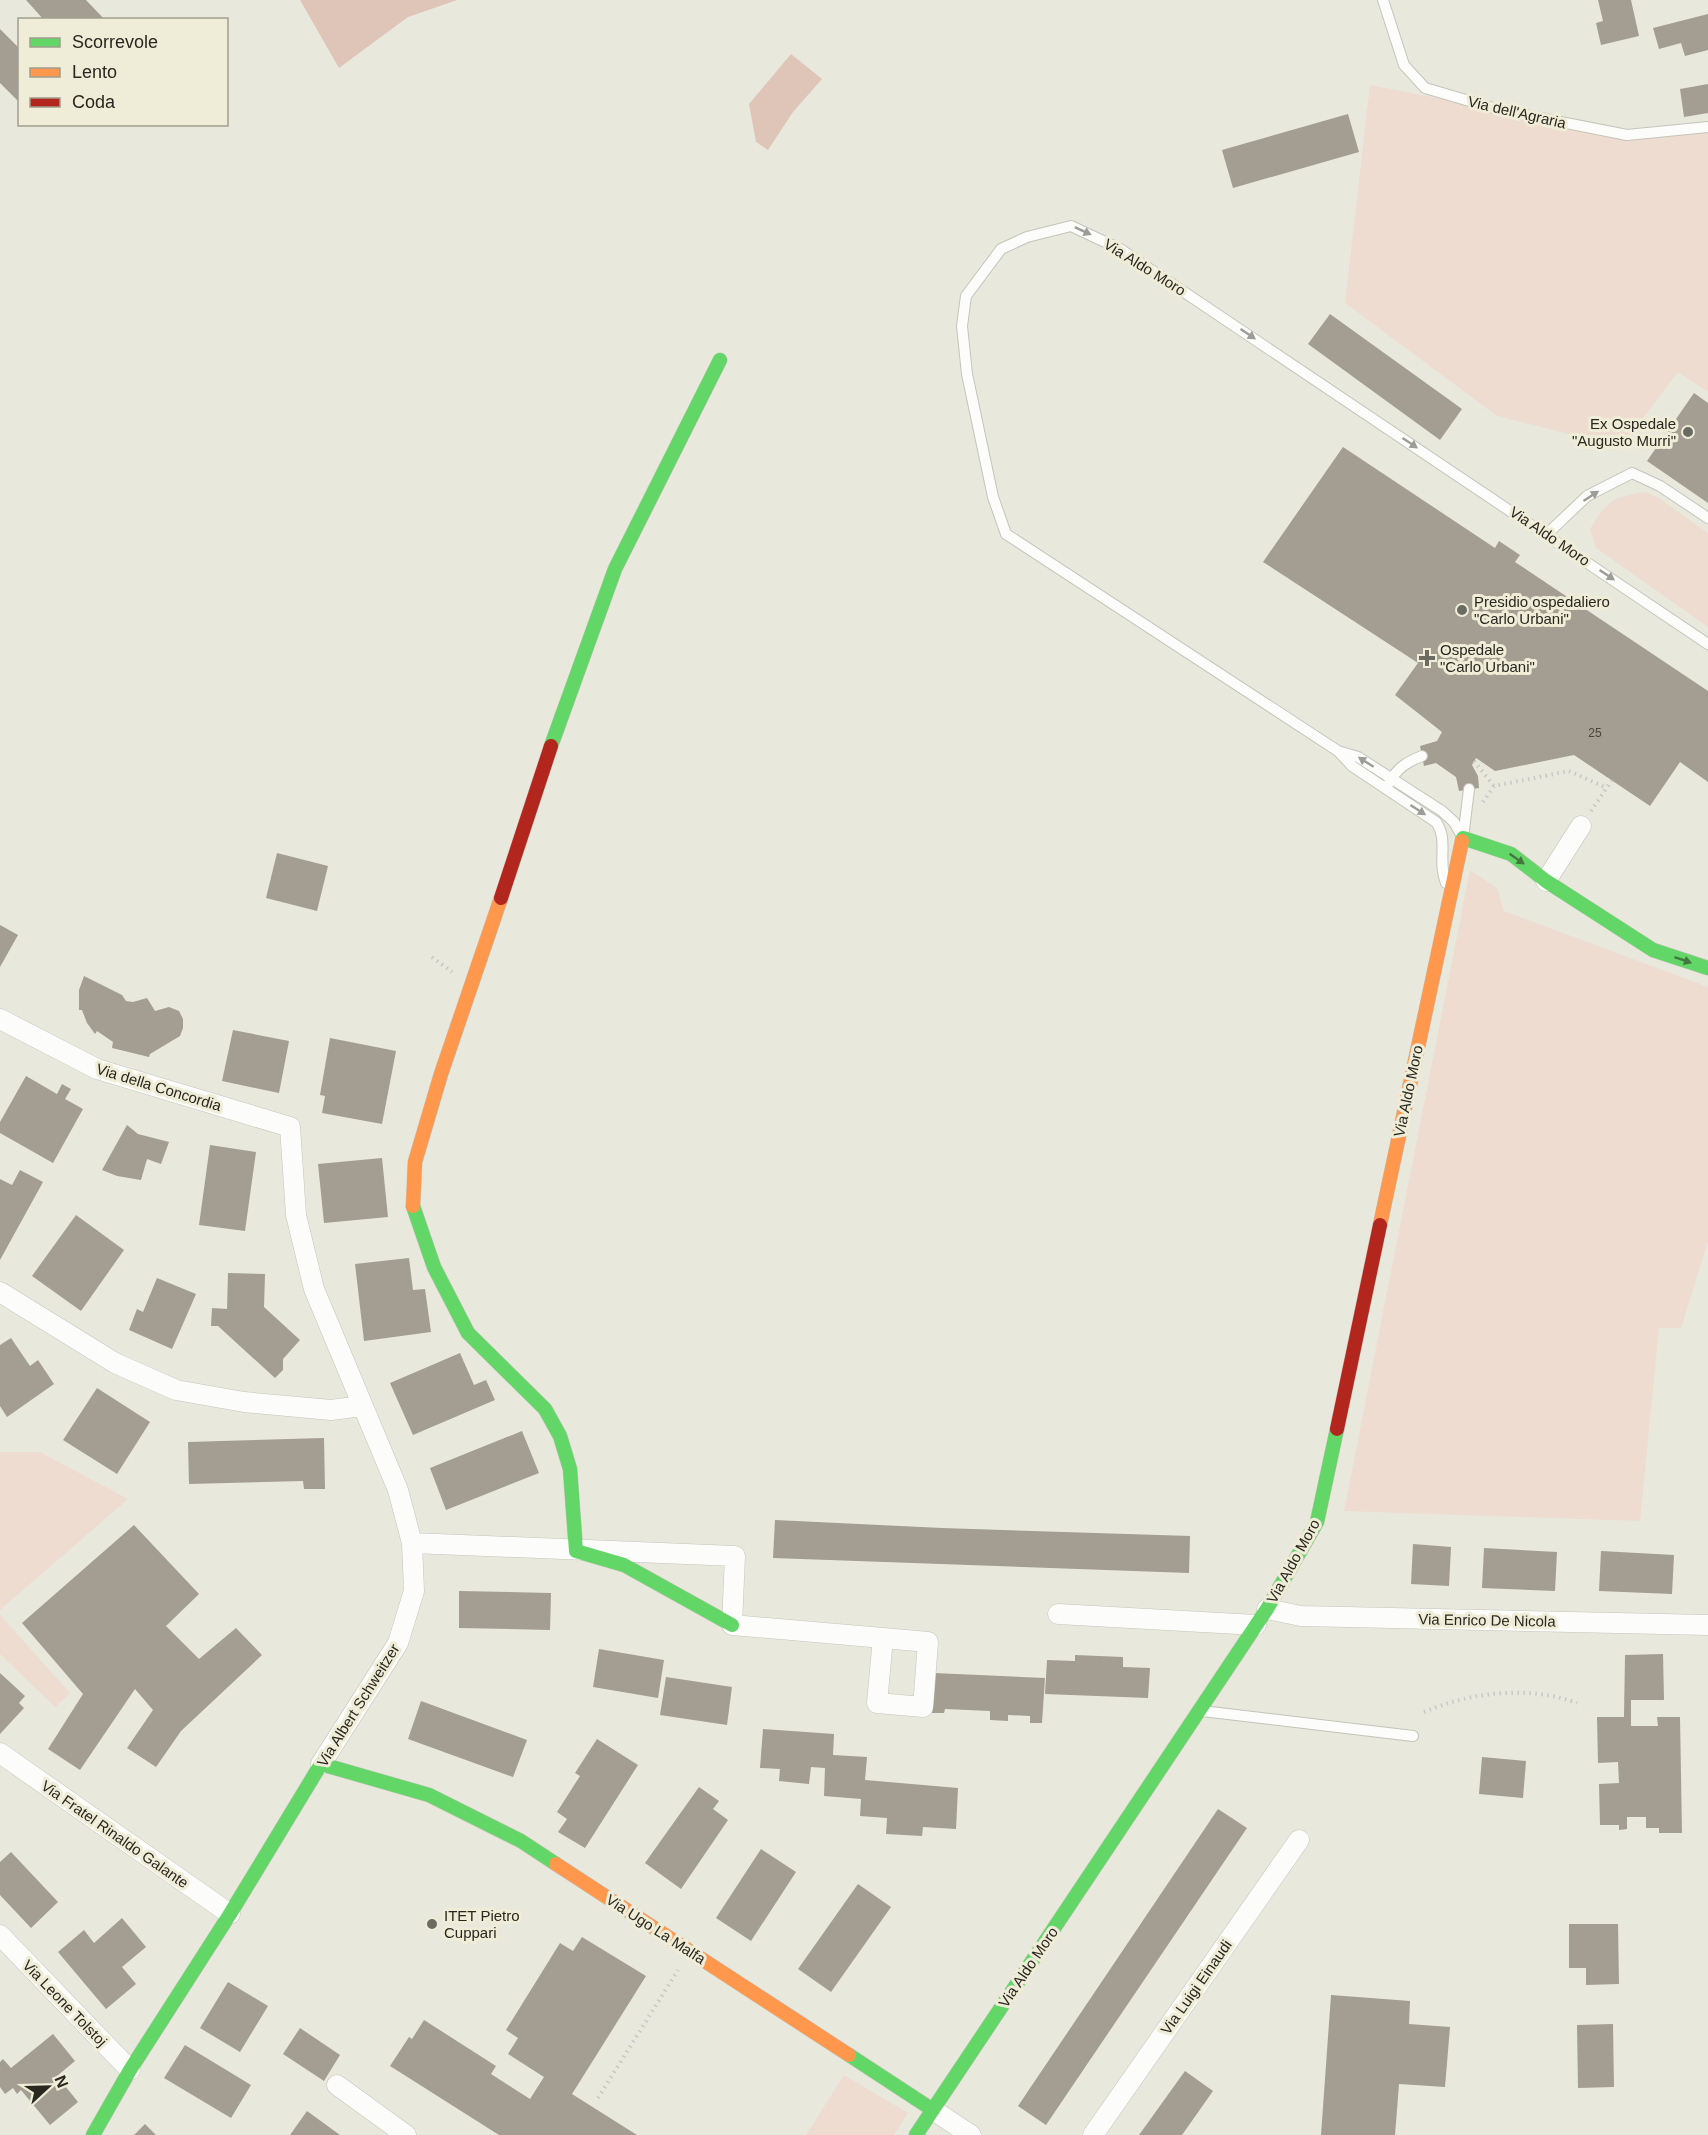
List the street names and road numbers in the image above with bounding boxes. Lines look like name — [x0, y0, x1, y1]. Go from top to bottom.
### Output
street label: Via dell'Agraria — [1466, 92, 1568, 132]
street label: Via Aldo Moro — [1101, 235, 1189, 299]
street label: Via Aldo Moro — [1507, 503, 1593, 569]
street label: Via Aldo Moro — [1390, 1044, 1426, 1138]
street label: Via della Concordia — [94, 1060, 224, 1114]
street label: Via Aldo Moro — [1263, 1516, 1323, 1606]
street label: Via Enrico De Nicola — [1418, 1610, 1556, 1630]
street label: Via Albert Schweitzer — [313, 1641, 403, 1769]
street label: Via Fratel Rinaldo Galante — [38, 1777, 192, 1891]
street label: Via Ugo La Malfa — [603, 1891, 709, 1968]
street label: Via Aldo Moro — [995, 1924, 1061, 2010]
street label: Via Luigi Einaudi — [1157, 1936, 1235, 2038]
street label: Via Leone Tolstoj — [19, 1956, 111, 2050]

